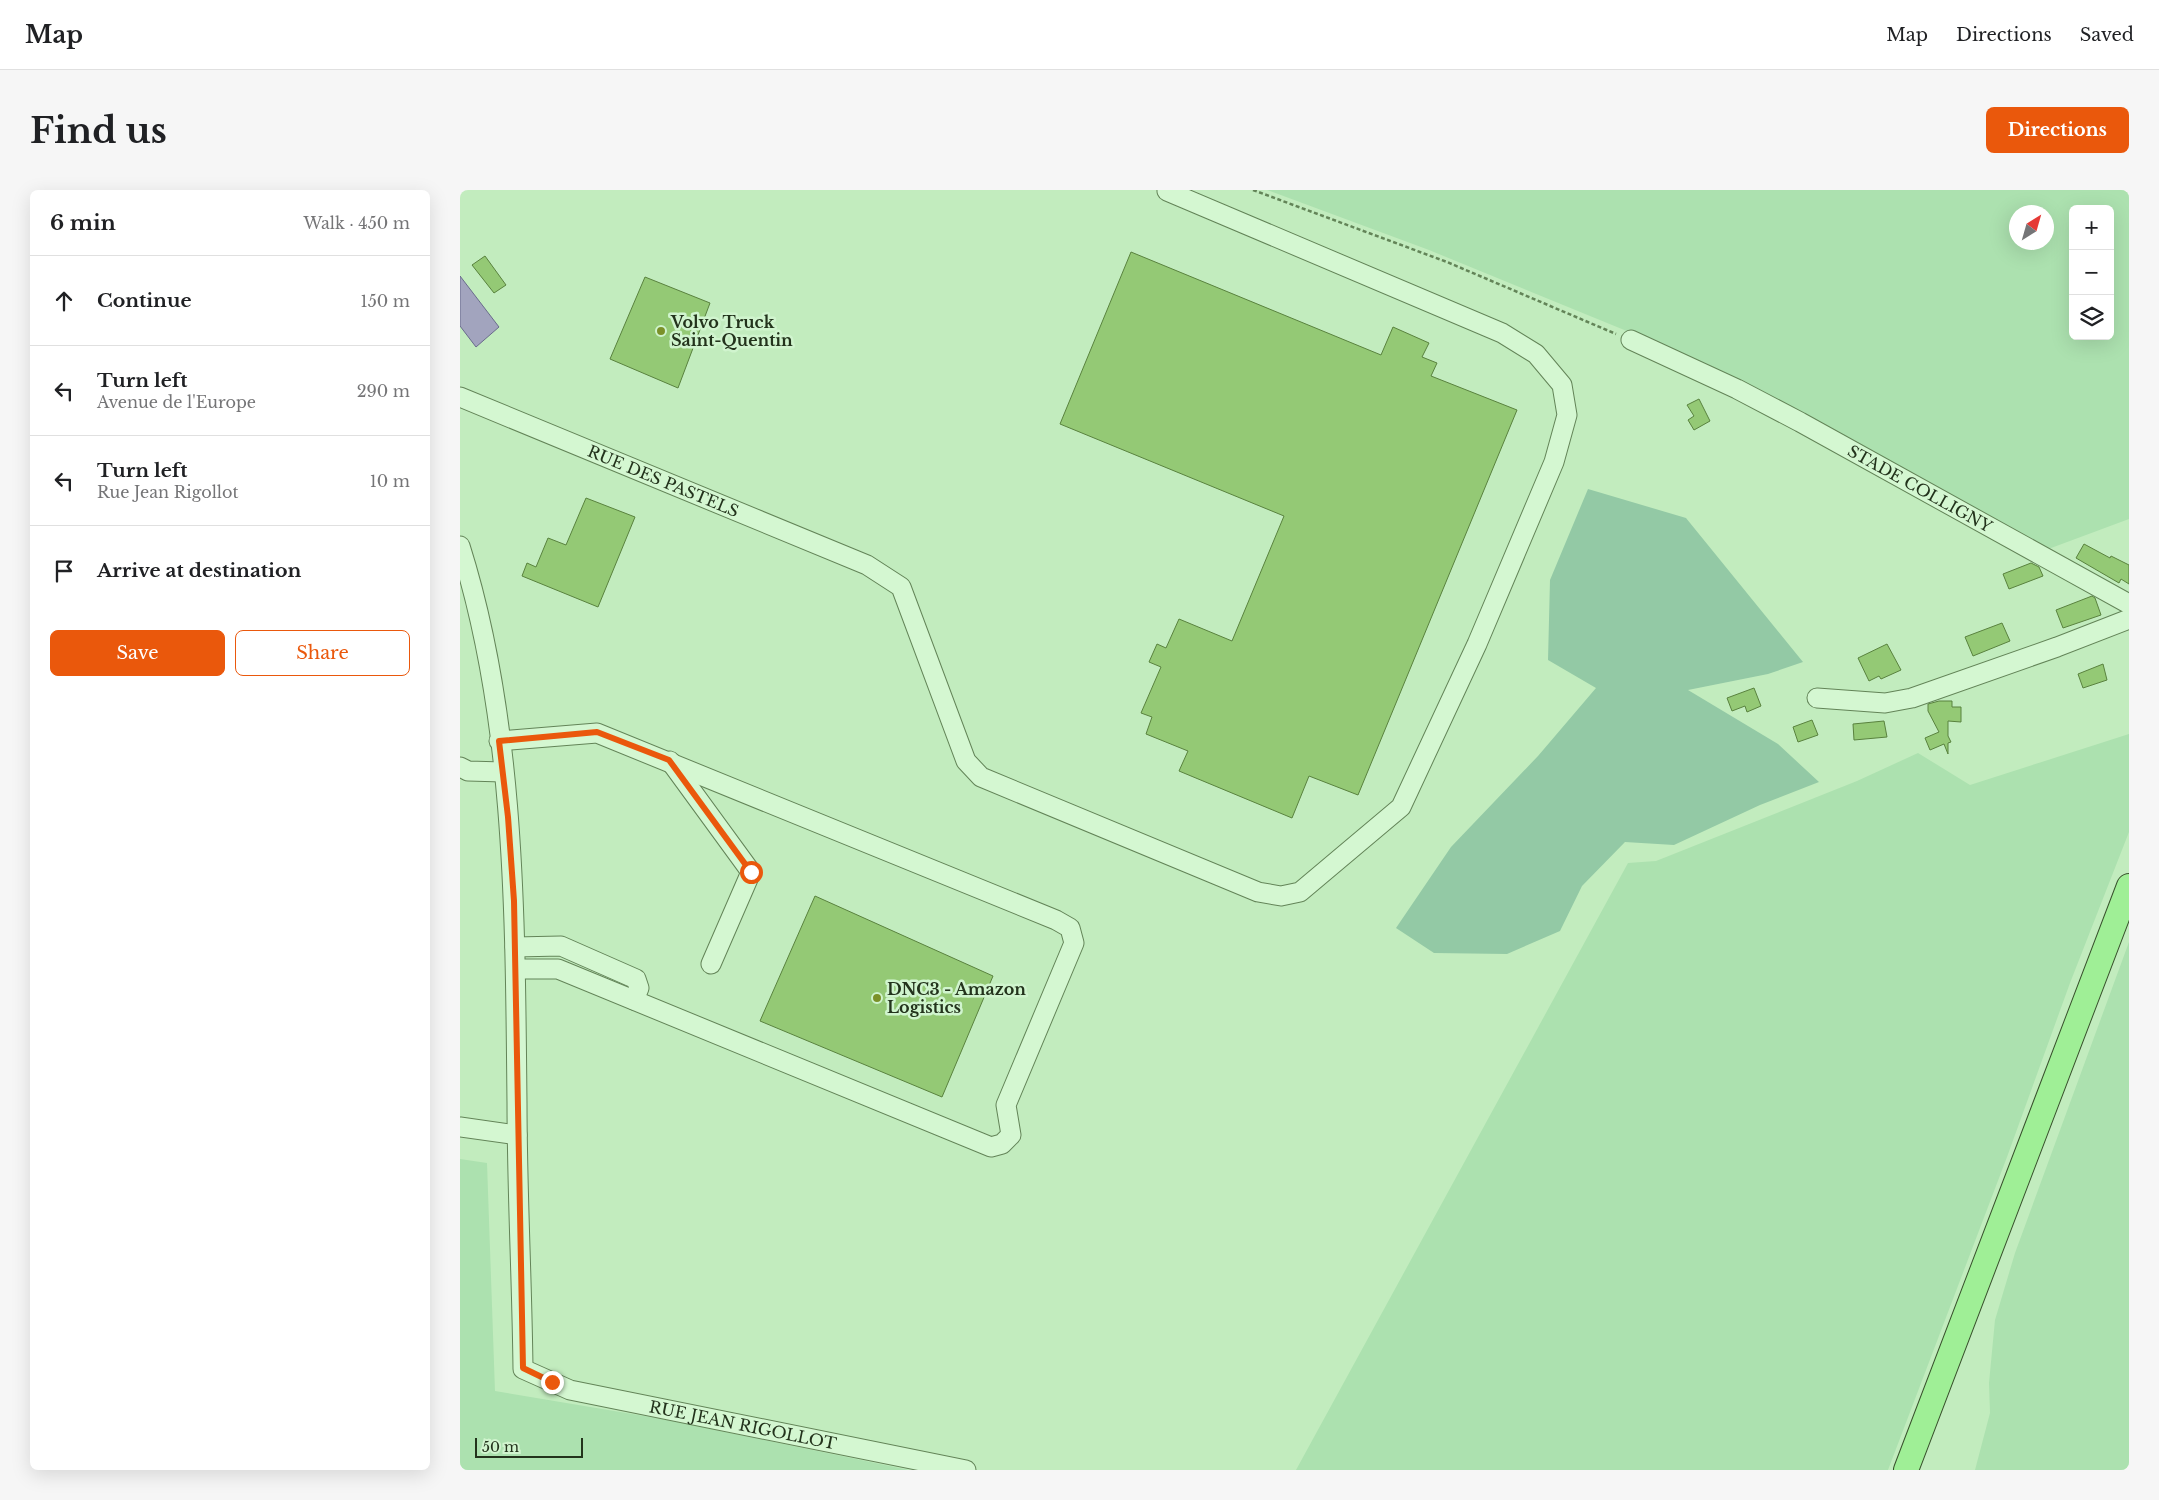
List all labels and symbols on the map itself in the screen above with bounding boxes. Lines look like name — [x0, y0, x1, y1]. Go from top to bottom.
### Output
north arrow — [2009, 205, 2054, 250]
place label: Volvo Truck Saint-Quentin — [670, 312, 793, 350]
marker: Volvo Truck Saint-Quentin — [655, 325, 667, 337]
street label: STADE COLLIGNY — [1844, 440, 1996, 536]
street label: RUE DES PASTELS — [585, 441, 742, 521]
route start — [740, 861, 763, 884]
place label: DNC3 - Amazon Logistics — [887, 979, 1026, 1017]
marker: DNC3 - Amazon Logistics — [871, 992, 883, 1004]
route end — [541, 1371, 564, 1394]
street label: RUE JEAN RIGOLLOT — [648, 1396, 838, 1454]
scale bar — [475, 1435, 582, 1458]

